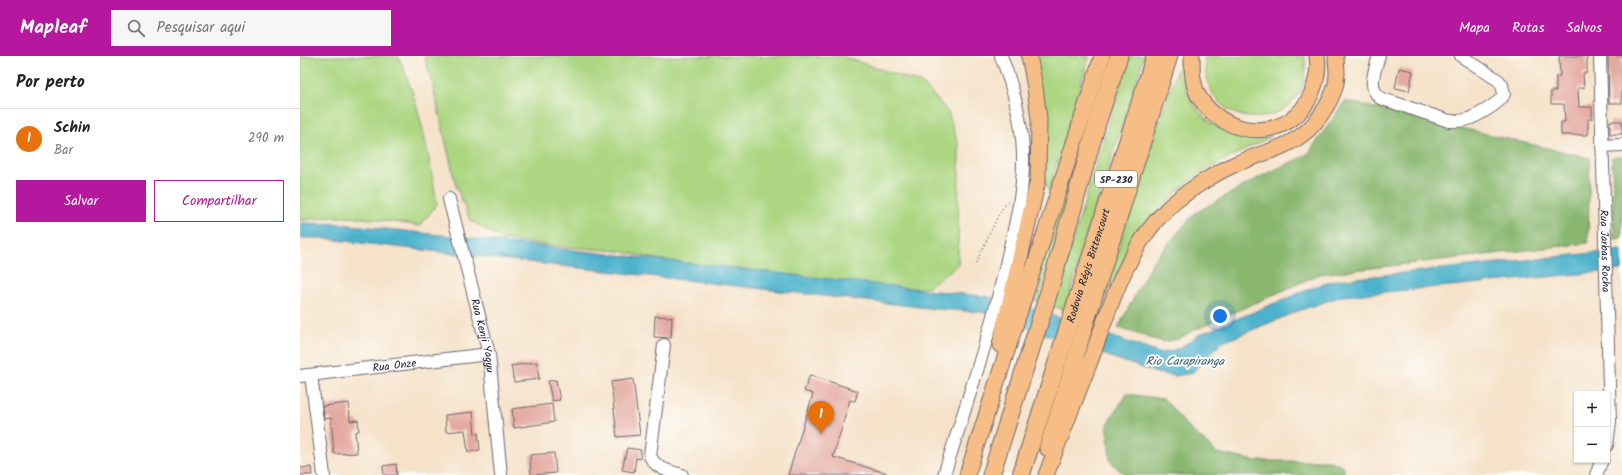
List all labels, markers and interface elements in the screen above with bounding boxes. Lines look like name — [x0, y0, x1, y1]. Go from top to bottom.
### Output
search box — [111, 10, 391, 46]
text: Mapleaf — [20, 13, 87, 43]
text: Pesquisar aqui — [157, 16, 245, 40]
icon: search — [125, 17, 147, 39]
text: Mapa — [1459, 17, 1490, 39]
text: Rotas — [1512, 17, 1544, 39]
text: Salvos — [1566, 17, 1602, 39]
text: Por perto — [16, 69, 85, 96]
text: Schin — [54, 116, 90, 140]
text: 1 — [27, 128, 31, 149]
text: 290 m — [248, 128, 284, 149]
text: Bar — [54, 140, 73, 161]
road number: SP-230 — [1095, 171, 1137, 187]
button: Salvar — [16, 180, 146, 222]
button: Compartilhar — [154, 180, 284, 222]
street label: Rodovia Régis Bittencourt — [1062, 206, 1116, 325]
street label: Rua Jarbas Rocha — [1594, 209, 1614, 293]
street label: Rua Kenji Yagyu — [465, 297, 499, 374]
your location — [1210, 306, 1230, 326]
water label: Rio Carapiranga — [1146, 352, 1226, 371]
street label: Rua Onze — [372, 355, 417, 377]
map controls — [1574, 391, 1610, 463]
button: + — [1574, 391, 1610, 427]
pin: 1 — [808, 401, 834, 434]
button: − — [1574, 427, 1610, 463]

